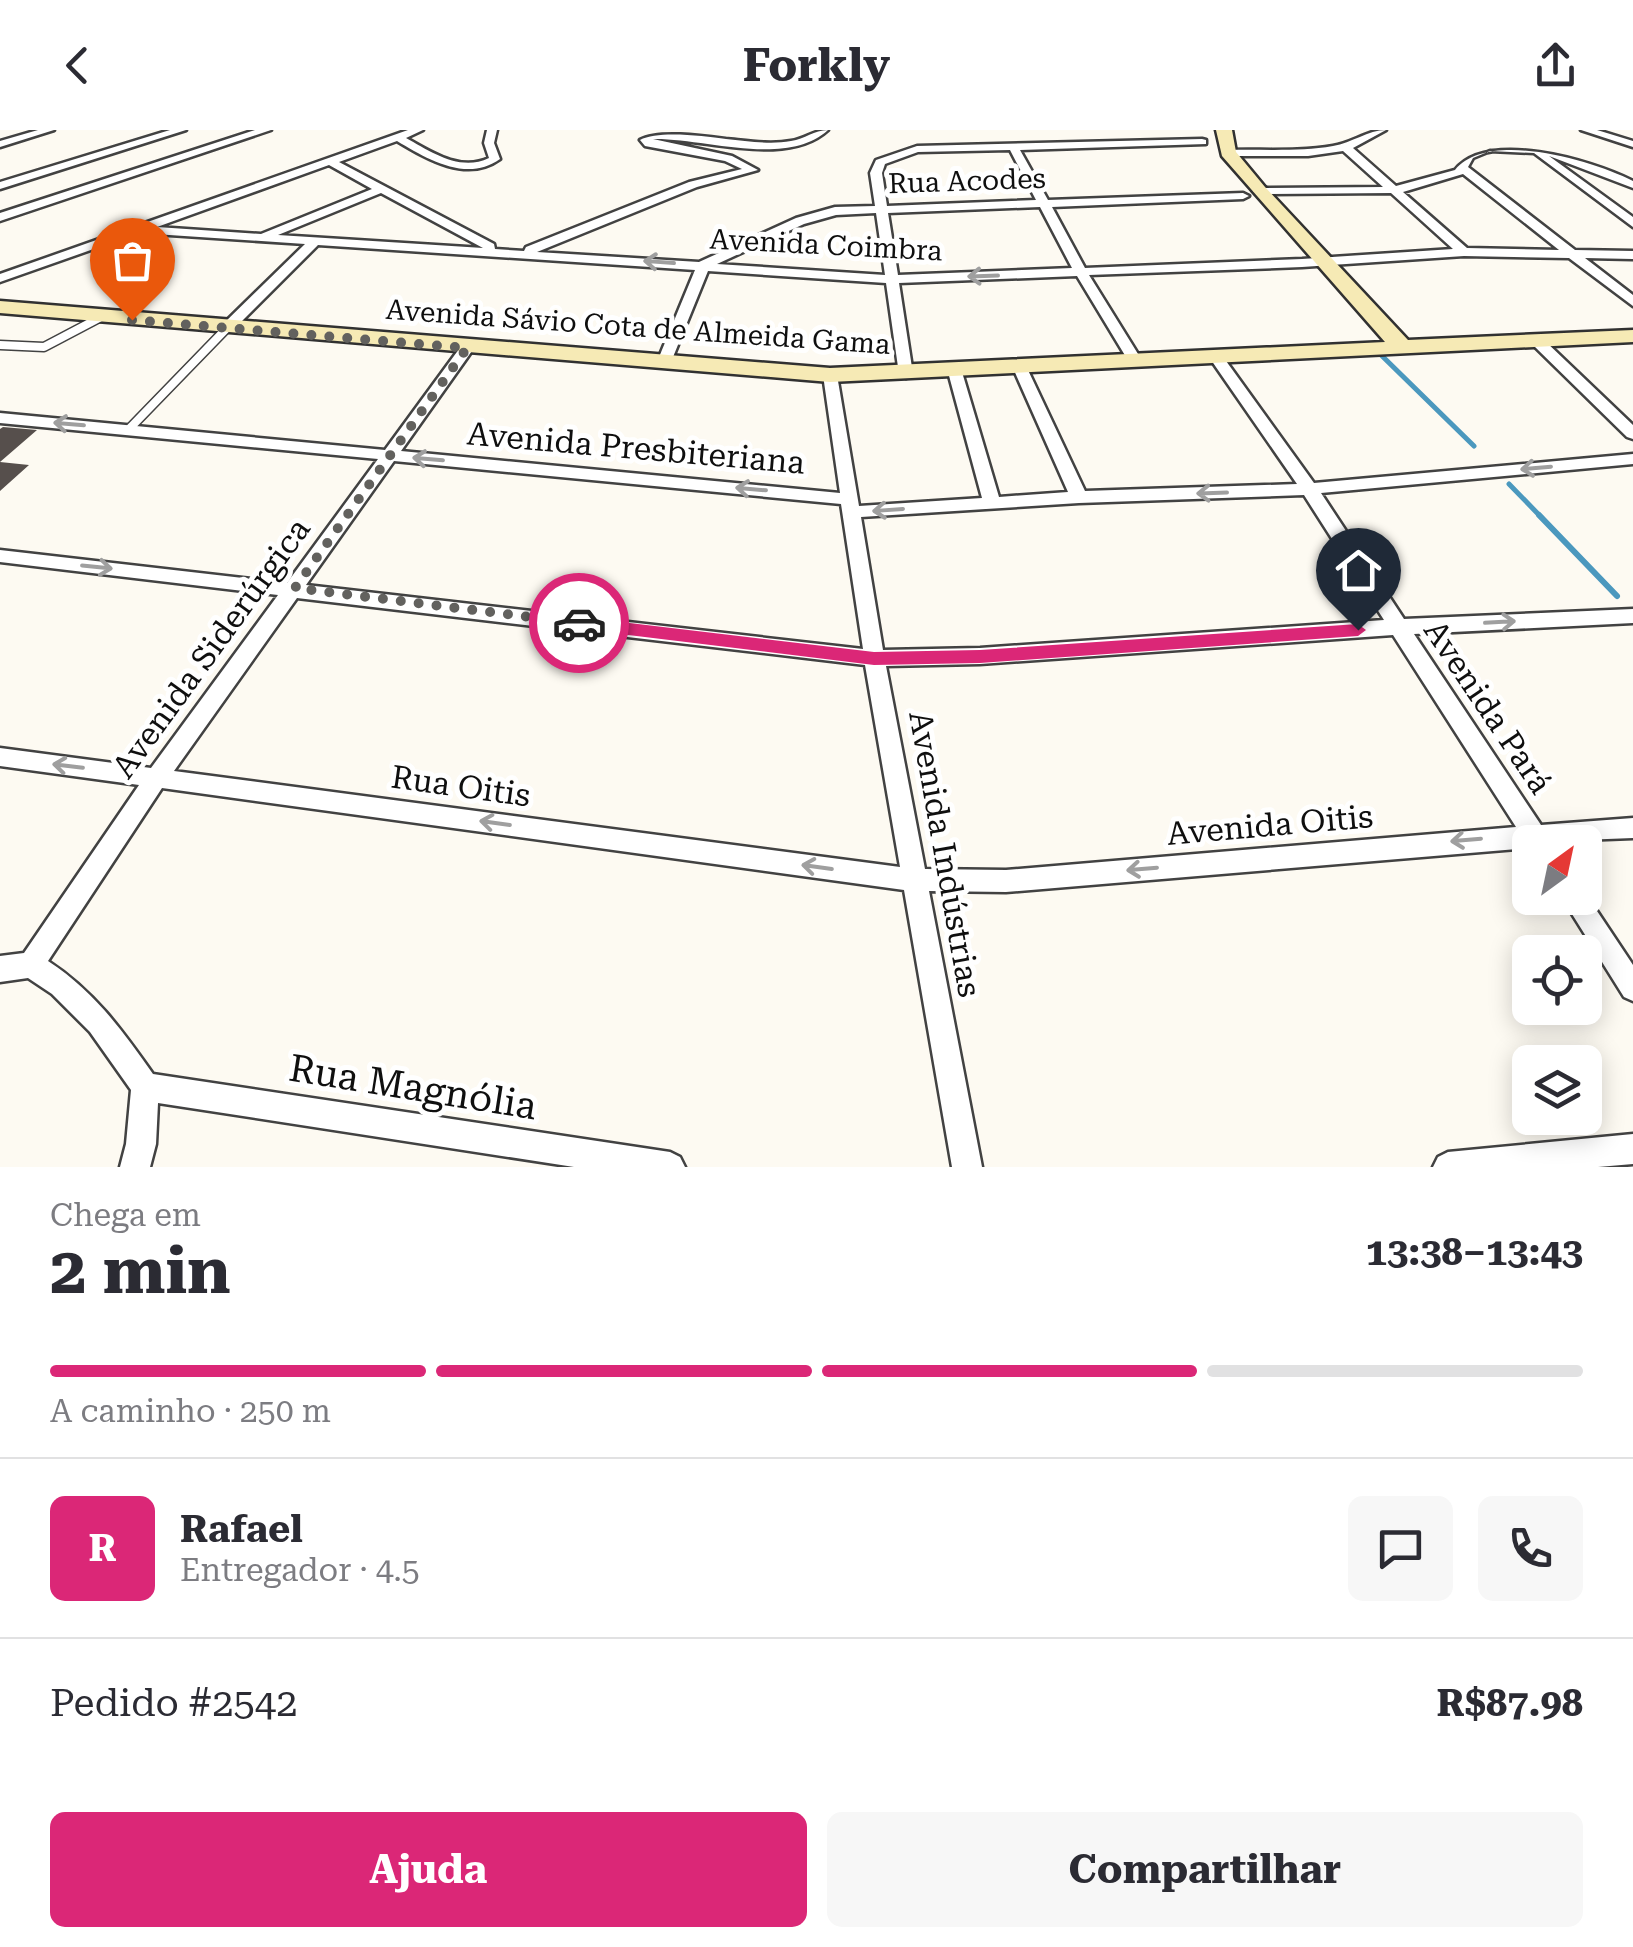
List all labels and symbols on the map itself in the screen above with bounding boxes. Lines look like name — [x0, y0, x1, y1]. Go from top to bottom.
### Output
street label: Rua Acodes — [888, 162, 1046, 200]
pin — [90, 218, 175, 321]
street label: Avenida Coimbra — [709, 222, 943, 268]
one-way arrow — [643, 252, 675, 271]
one-way arrow — [968, 266, 1000, 285]
street label: Avenida Sávio Cota de Almeida Gama — [385, 293, 891, 361]
one-way arrow — [54, 414, 86, 433]
street label: Avenida Presbiteriana — [466, 414, 806, 482]
one-way arrow — [412, 449, 444, 468]
one-way arrow — [1520, 459, 1553, 478]
one-way arrow — [736, 480, 768, 499]
one-way arrow — [1196, 483, 1229, 502]
one-way arrow — [872, 500, 904, 519]
street label: Avenida Siderúrgica — [104, 511, 318, 785]
pin — [1316, 528, 1401, 631]
one-way arrow — [80, 558, 113, 577]
courier — [529, 573, 629, 673]
street label: Avenida Pará — [1416, 613, 1560, 801]
one-way arrow — [1484, 613, 1516, 632]
street label: Avenida Indústrias — [901, 708, 989, 1000]
one-way arrow — [53, 756, 85, 775]
street label: Rua Oitis — [389, 757, 533, 815]
street label: Avenida Oitis — [1165, 797, 1375, 853]
one-way arrow — [479, 814, 511, 832]
north arrow — [1512, 825, 1602, 915]
one-way arrow — [1450, 831, 1483, 850]
one-way arrow — [801, 858, 833, 876]
one-way arrow — [1127, 860, 1159, 879]
street label: Rua Magnólia — [286, 1046, 540, 1129]

